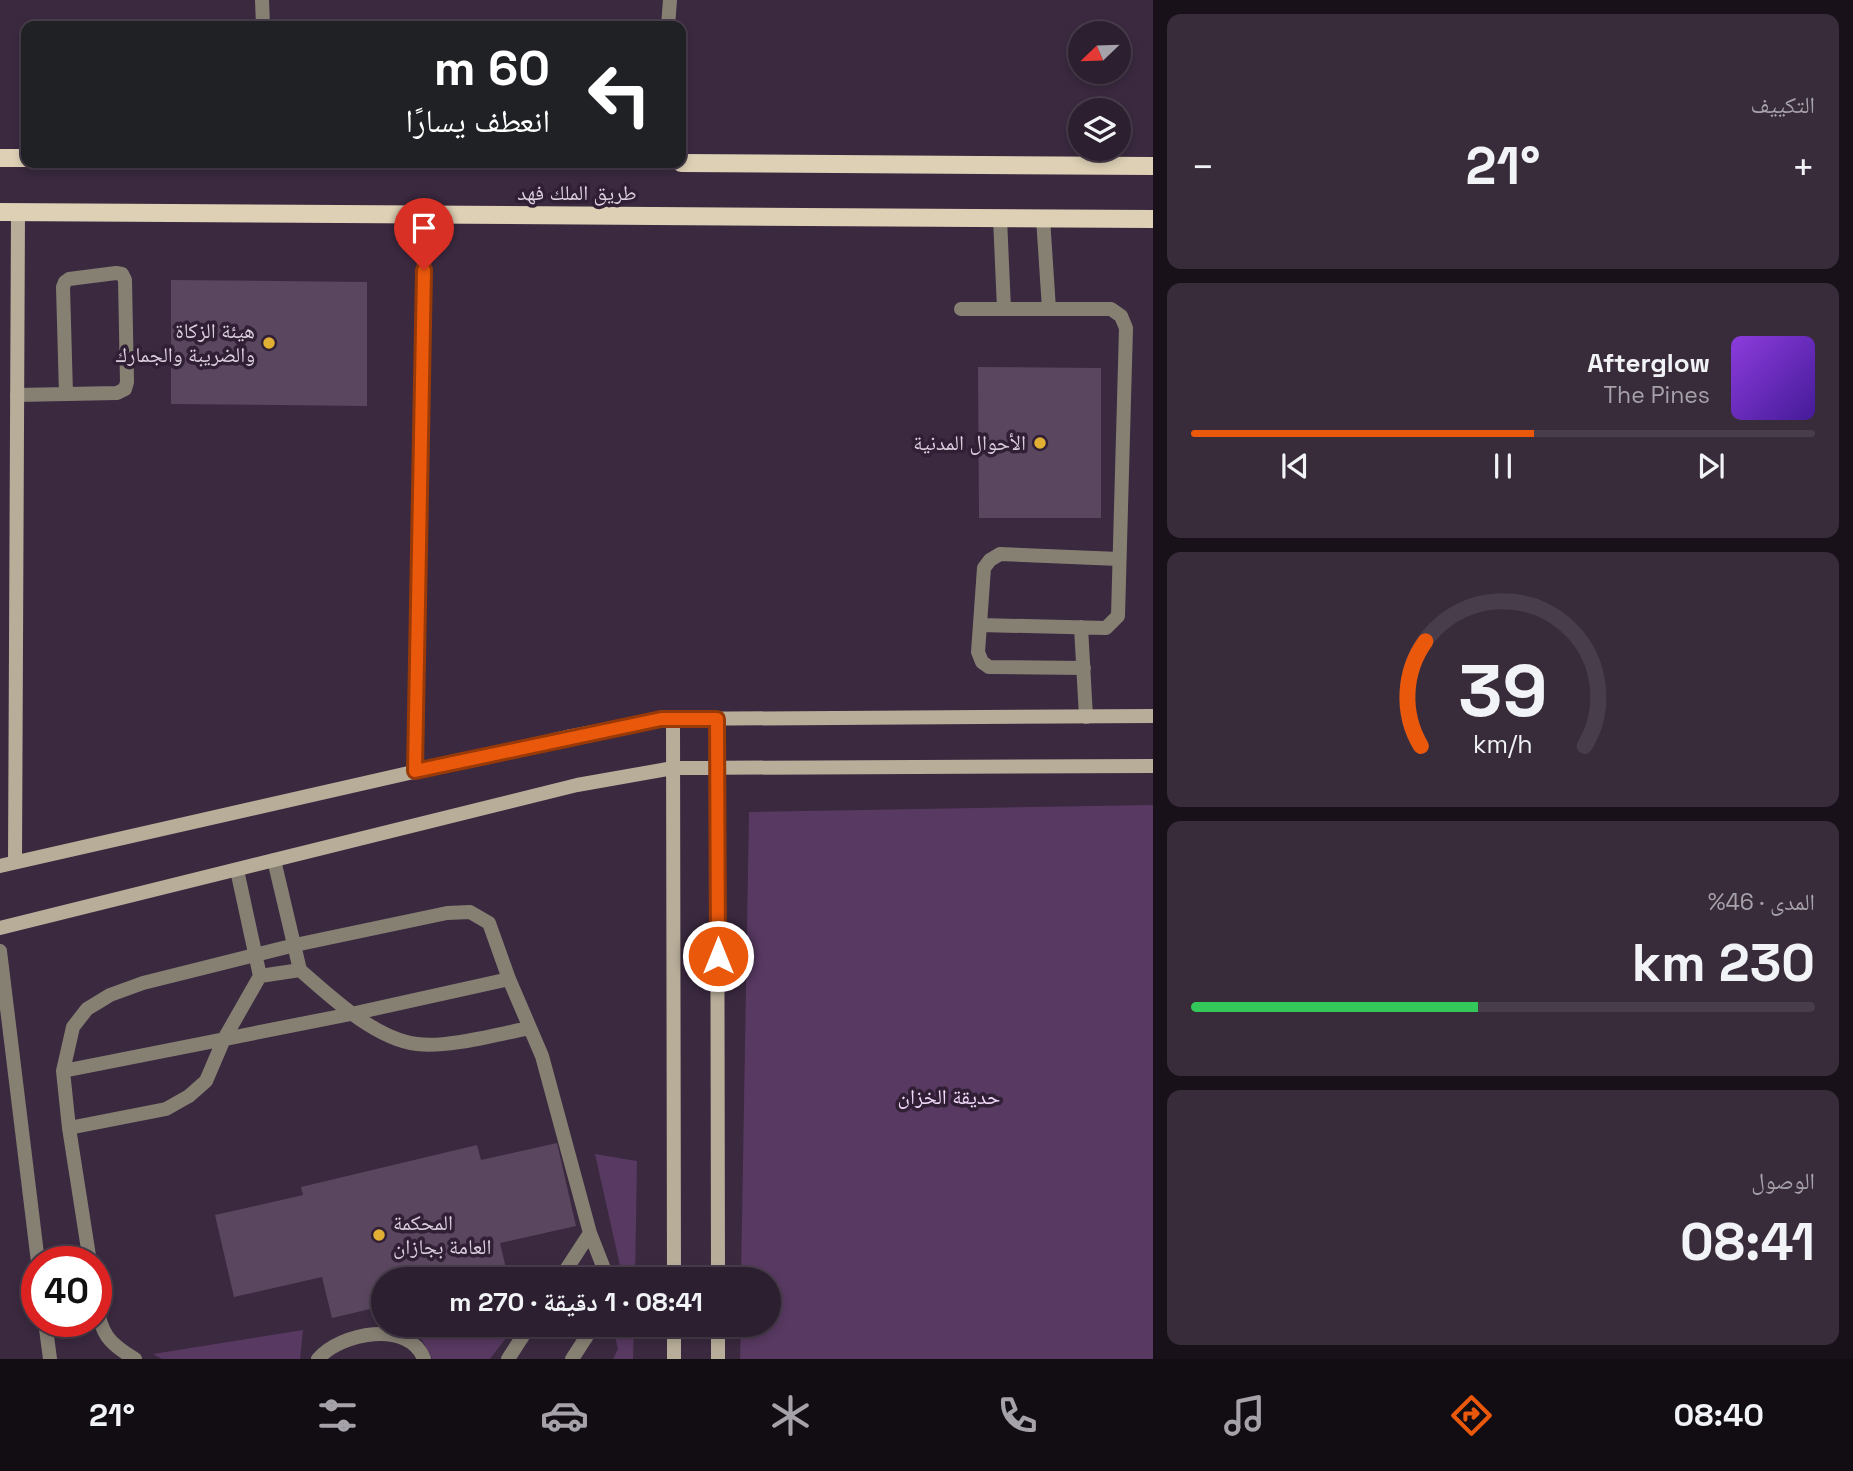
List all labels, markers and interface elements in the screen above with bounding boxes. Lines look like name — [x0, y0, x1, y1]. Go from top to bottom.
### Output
north arrow — [1068, 21, 1130, 84]
map controls — [1068, 21, 1131, 161]
text: 60 m — [434, 37, 550, 99]
icon: left — [574, 49, 665, 140]
text: التكييف — [1750, 90, 1815, 120]
button: layers — [1068, 98, 1131, 161]
text: انعطف يسارًا — [406, 101, 550, 141]
text: 21° — [1466, 133, 1540, 199]
text: − — [1191, 143, 1215, 191]
text: + — [1791, 143, 1815, 191]
street label: طريق الملك فهد — [517, 179, 637, 206]
pin — [394, 198, 454, 270]
icon: arrive — [405, 209, 443, 247]
place label: هيئة الزكاة والضريبة والجمارك — [116, 317, 255, 368]
marker: هيئة الزكاة والضريبة والجمارك — [261, 335, 277, 351]
text: Afterglow — [1587, 346, 1710, 380]
text: The Pines — [1604, 380, 1710, 410]
place label: الأحوال المدنية — [913, 429, 1026, 456]
marker: الأحوال المدنية — [1032, 435, 1048, 451]
icon: previous — [1276, 447, 1314, 485]
icon: pause — [1484, 447, 1522, 485]
icon: next — [1692, 447, 1730, 485]
text: 39 — [1458, 644, 1548, 737]
text: km/h — [1473, 727, 1533, 759]
text: المدى · 46% — [1708, 887, 1815, 917]
position arrow — [681, 919, 755, 993]
text: 230 km — [1632, 930, 1815, 996]
park label: حديقة الخزان — [898, 1083, 1000, 1110]
text: الوصول — [1751, 1166, 1815, 1196]
place label: المحكمة العامة بجازان — [393, 1209, 491, 1260]
text: 08:41 — [1680, 1209, 1815, 1275]
marker: المحكمة العامة بجازان — [371, 1227, 387, 1243]
speed limit sign: 40 — [21, 1246, 112, 1337]
text: 08:41 · 1 دقيقة · 270 m — [449, 1285, 703, 1319]
icon: filters — [313, 1391, 362, 1440]
icon: car — [540, 1391, 589, 1440]
icon: climate — [766, 1391, 815, 1440]
icon: phone — [993, 1391, 1042, 1440]
icon: music — [1220, 1391, 1269, 1440]
icon: directions — [1447, 1391, 1496, 1440]
text: 21° — [89, 1395, 135, 1435]
text: 08:40 — [1674, 1395, 1764, 1435]

